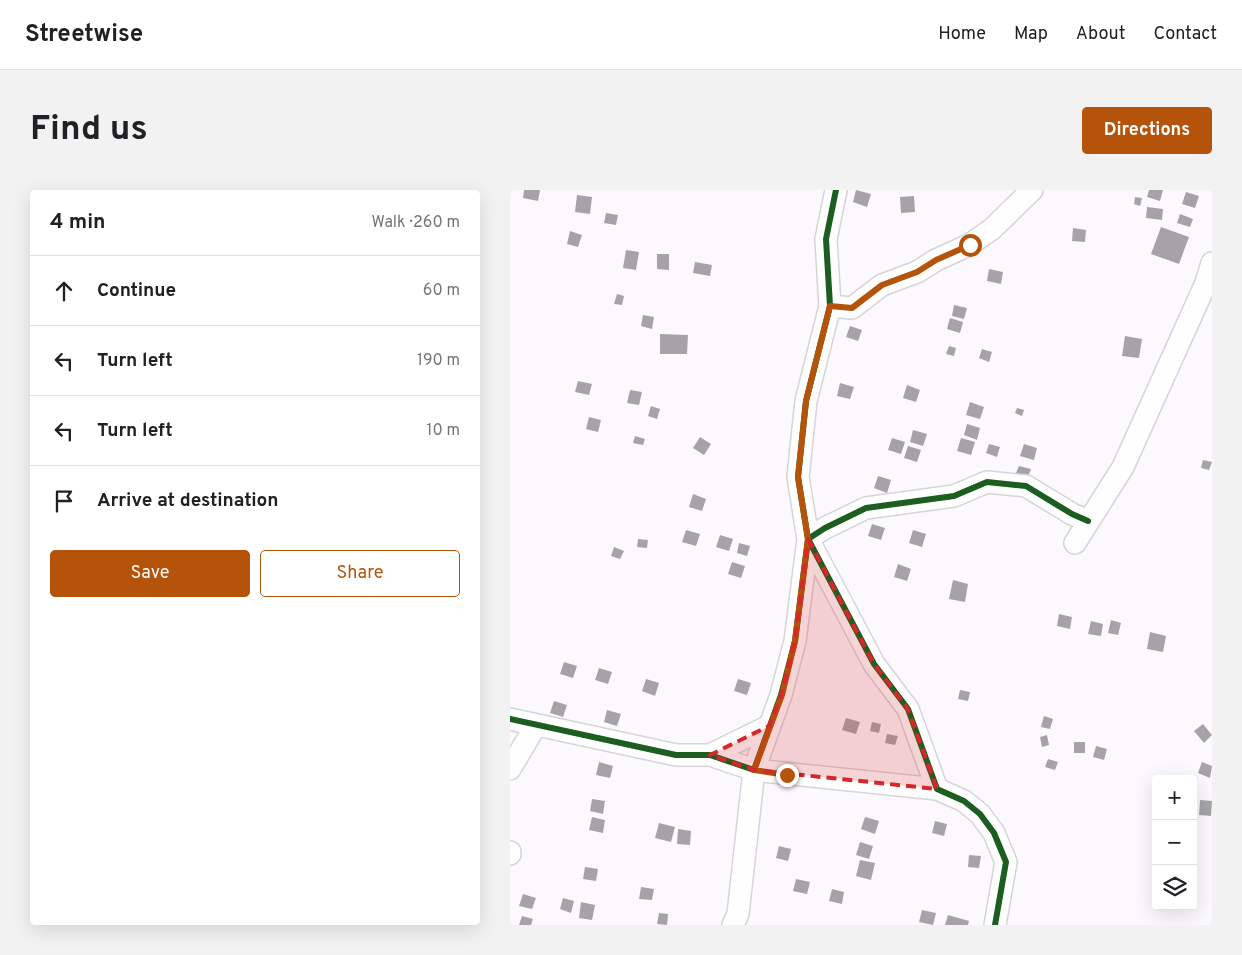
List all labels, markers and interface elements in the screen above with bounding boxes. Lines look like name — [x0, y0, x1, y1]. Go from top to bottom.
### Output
text: Streetwise — [25, 20, 143, 50]
text: Home — [938, 23, 986, 46]
text: Map — [1014, 23, 1048, 46]
text: About — [1076, 23, 1125, 46]
text: Contact — [1153, 23, 1217, 46]
button: Directions — [1082, 107, 1212, 154]
text: Find us — [30, 108, 148, 152]
text: 4 min — [50, 209, 106, 236]
text: Walk · 260 m — [371, 213, 460, 233]
route start — [959, 234, 982, 257]
icon: ahead — [50, 277, 78, 305]
text: Continue — [97, 279, 176, 303]
text: 60 m — [423, 281, 460, 301]
icon: left — [50, 347, 78, 375]
text: Turn left — [97, 349, 173, 373]
text: 190 m — [417, 351, 460, 371]
icon: left — [50, 417, 78, 445]
text: Turn left — [97, 419, 173, 443]
text: 10 m — [426, 421, 460, 441]
icon: arrive — [50, 487, 78, 515]
text: Arrive at destination — [97, 489, 278, 513]
button: Save — [50, 550, 250, 597]
button: Share — [260, 550, 460, 597]
route end — [776, 764, 799, 787]
map controls — [1152, 775, 1197, 910]
button: + — [1152, 775, 1197, 820]
button: − — [1152, 820, 1197, 865]
button: layers — [1152, 865, 1197, 910]

